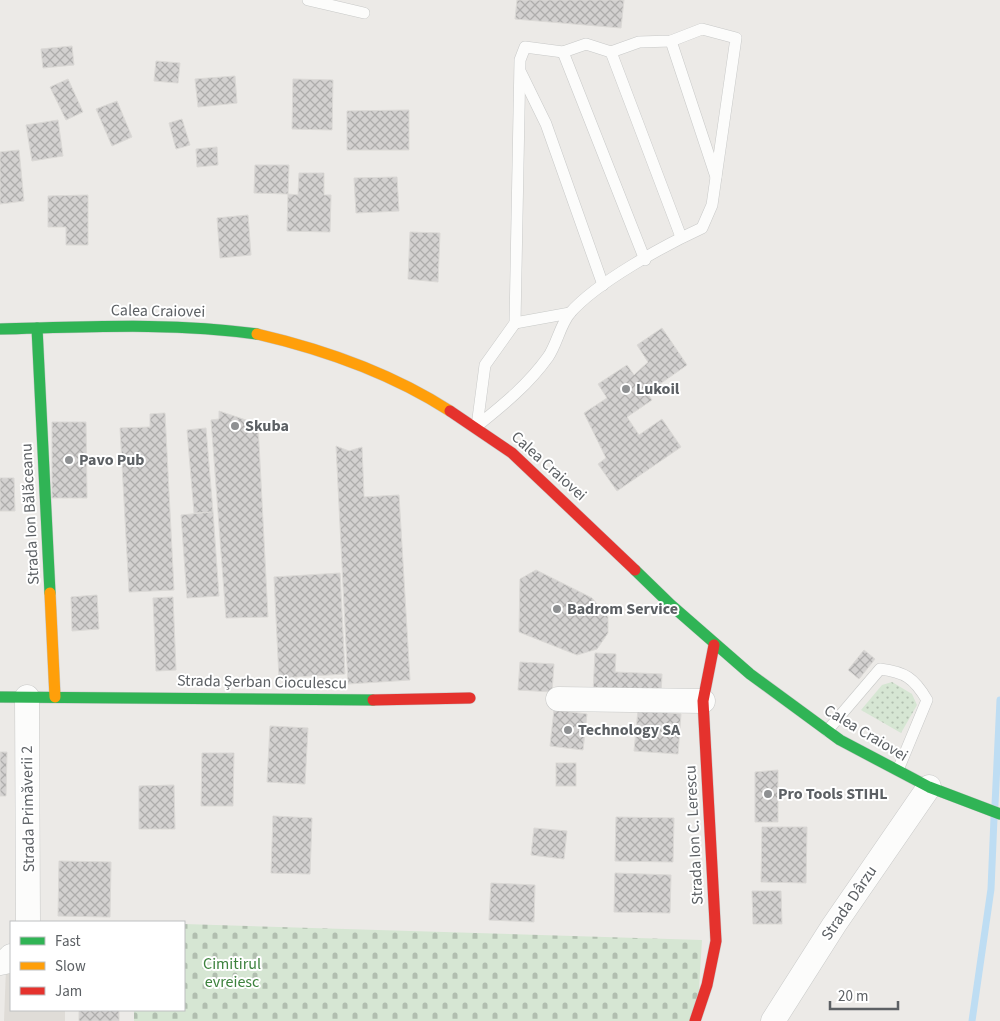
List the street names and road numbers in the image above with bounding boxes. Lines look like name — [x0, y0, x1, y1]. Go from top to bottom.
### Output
street label: Calea Craiovei — [111, 299, 205, 323]
street label: Calea Craiovei — [507, 426, 591, 506]
street label: Strada Ion Bălăceanu — [15, 443, 45, 585]
street label: Strada Șerban Cioculescu — [177, 670, 347, 694]
street label: Calea Craiovei — [820, 699, 912, 767]
street label: Strada Primăverii 2 — [16, 745, 40, 873]
street label: Strada Ion C. Lerescu — [679, 765, 709, 905]
street label: Strada Dârzu — [816, 861, 882, 945]

